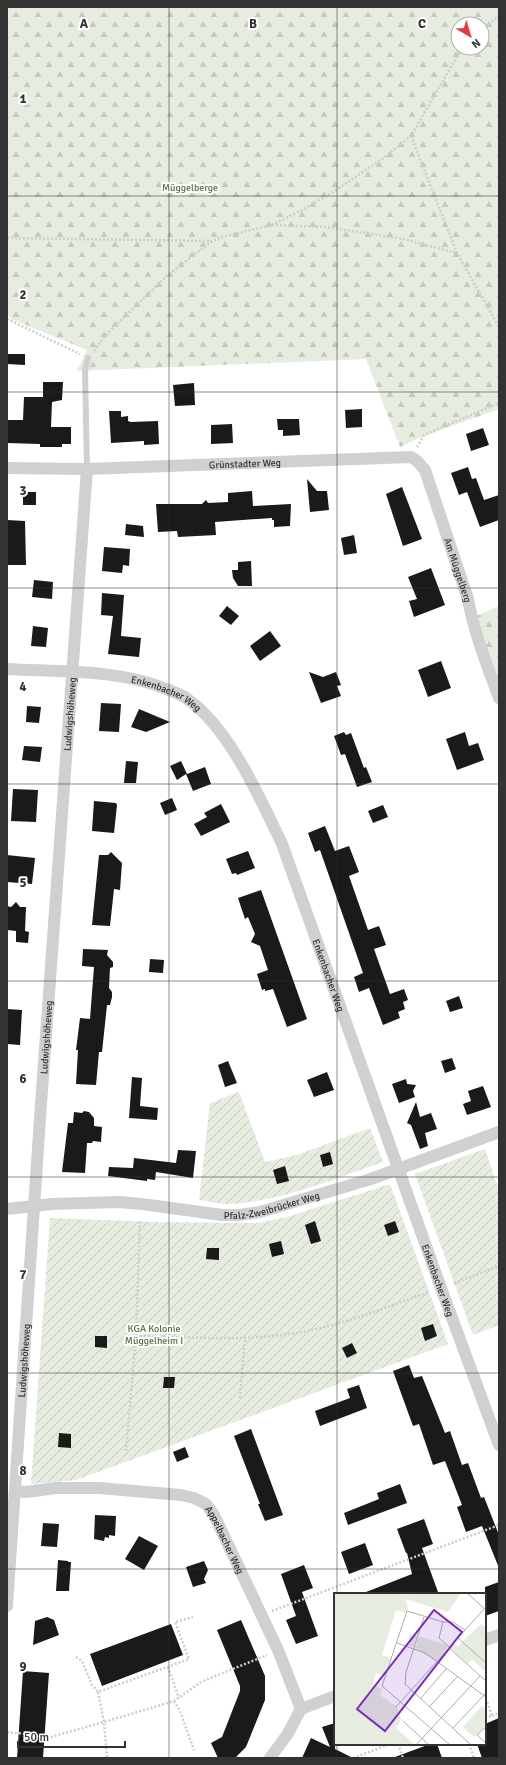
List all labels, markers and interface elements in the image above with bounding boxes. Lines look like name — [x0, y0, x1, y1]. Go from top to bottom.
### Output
text: A — [80, 16, 89, 32]
text: B — [249, 16, 257, 32]
text: C — [418, 16, 426, 32]
north arrow — [450, 16, 490, 56]
text: N — [469, 36, 483, 51]
text: 1 — [19, 91, 27, 107]
park label: Müggelberge — [162, 182, 218, 194]
text: 2 — [19, 287, 27, 303]
street label: Grünstadter Weg — [209, 457, 281, 471]
text: 3 — [19, 483, 27, 499]
street label: Am Müggelberg — [441, 536, 474, 604]
street label: Enkenbacher Weg — [130, 674, 203, 714]
street label: Ludwigshöheweg — [62, 677, 79, 752]
text: 4 — [19, 679, 27, 695]
text: 5 — [19, 875, 27, 891]
street label: Enkenbacher Weg — [310, 938, 347, 1013]
street label: Ludwigshöheweg — [38, 1000, 55, 1075]
text: 6 — [19, 1071, 27, 1087]
street label: Pfalz-Zweibrücker Weg — [224, 1190, 321, 1222]
street label: Enkenbacher Weg — [419, 1243, 456, 1318]
text: 7 — [19, 1267, 27, 1283]
street label: Ludwigshöheweg — [16, 1323, 33, 1398]
park label: KGA Kolonie Müggelheim I — [125, 1323, 183, 1347]
text: 8 — [19, 1463, 27, 1479]
street label: Appelbacher Weg — [202, 1504, 246, 1576]
inset map — [334, 1593, 486, 1745]
text: 9 — [19, 1659, 27, 1675]
scale bar — [18, 1723, 125, 1749]
text: 50 m — [24, 1730, 49, 1745]

